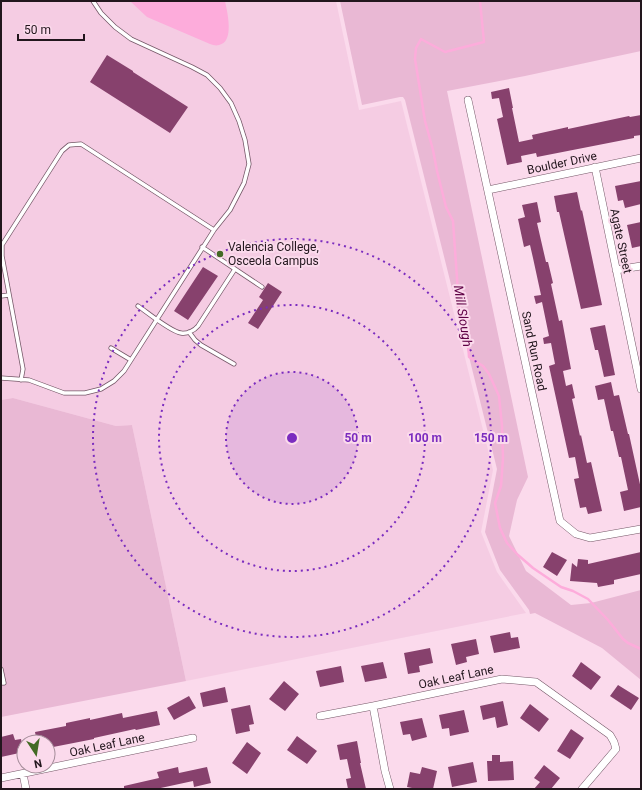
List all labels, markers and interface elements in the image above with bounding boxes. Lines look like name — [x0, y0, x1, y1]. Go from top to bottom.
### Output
scale bar — [18, 16, 84, 42]
text: 50 m — [24, 23, 51, 37]
street label: Boulder Drive — [526, 149, 598, 177]
street label: Agate Street — [607, 207, 635, 275]
place label: Valencia College, Osceola Campus — [228, 240, 319, 268]
marker: Valencia College, Osceola Campus — [215, 249, 225, 259]
water label: Mill Slough — [451, 284, 475, 348]
street label: Sand Run Road — [519, 310, 549, 392]
centre of rings — [285, 431, 299, 445]
text: 50 m — [344, 431, 372, 445]
text: 100 m — [408, 431, 442, 445]
text: 150 m — [474, 431, 508, 445]
street label: Oak Leaf Lane — [417, 662, 495, 692]
street label: Oak Leaf Lane — [68, 730, 146, 760]
north arrow — [16, 734, 56, 774]
text: N — [33, 756, 43, 771]

